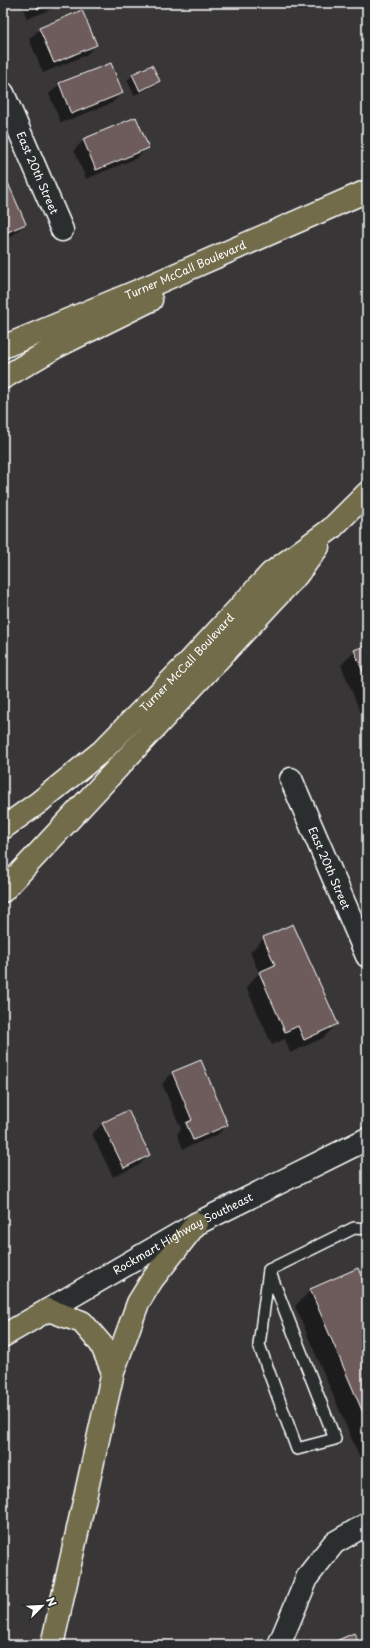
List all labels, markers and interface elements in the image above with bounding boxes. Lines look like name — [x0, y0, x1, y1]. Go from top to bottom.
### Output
street label: East 20th Street — [13, 129, 63, 217]
street label: Turner McCall Boulevard — [122, 236, 249, 303]
street label: Turner McCall Boulevard — [136, 609, 238, 716]
street label: East 20th Street — [304, 824, 355, 912]
street label: Rockmart Highway Southeast — [110, 1188, 256, 1279]
north arrow — [22, 1586, 62, 1626]
text: N — [42, 1594, 61, 1609]

